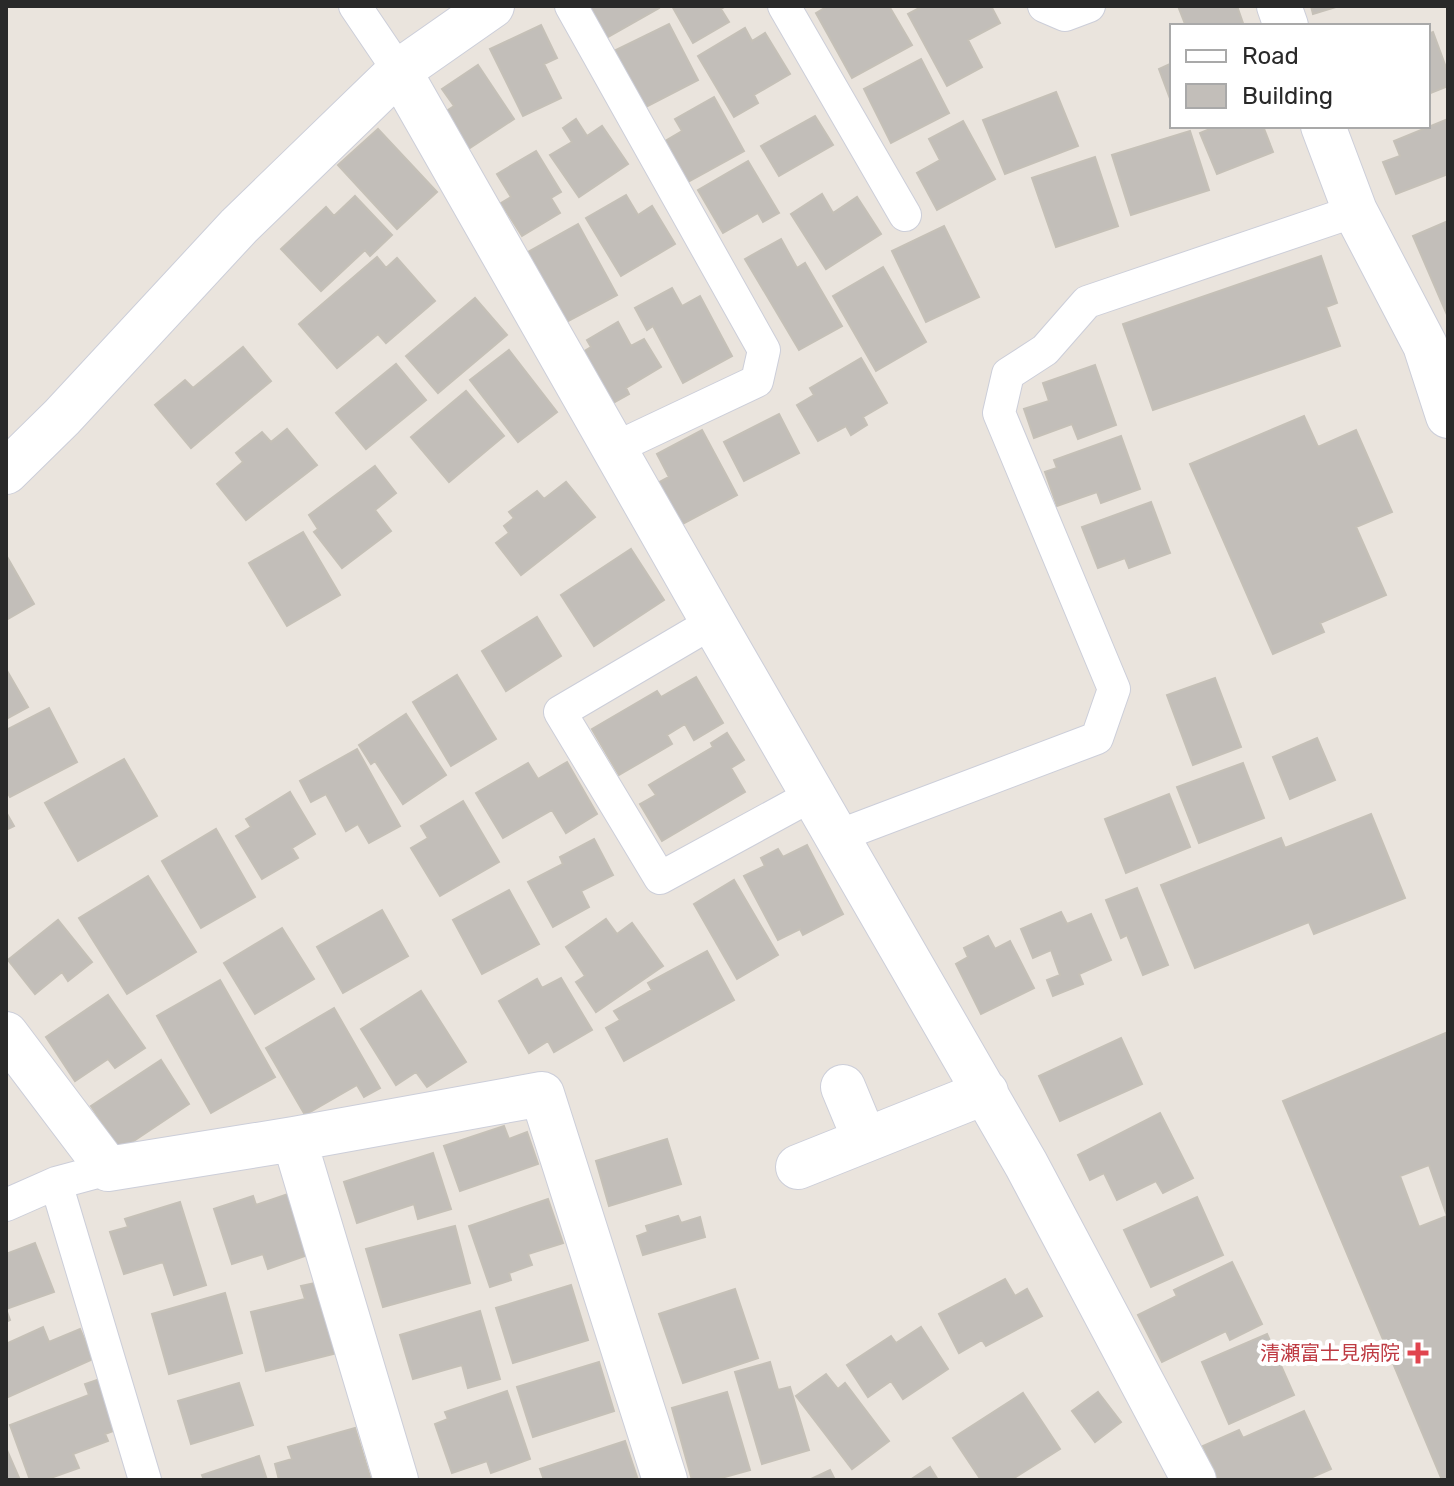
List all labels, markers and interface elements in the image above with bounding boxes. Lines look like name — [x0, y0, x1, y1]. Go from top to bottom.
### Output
legend — [1170, 24, 1430, 128]
text: Road — [1242, 42, 1299, 70]
text: Building — [1242, 82, 1333, 110]
place label: 清瀬富士見病院 — [1260, 1341, 1400, 1365]
marker: 清瀬富士見病院 — [1407, 1342, 1429, 1364]

